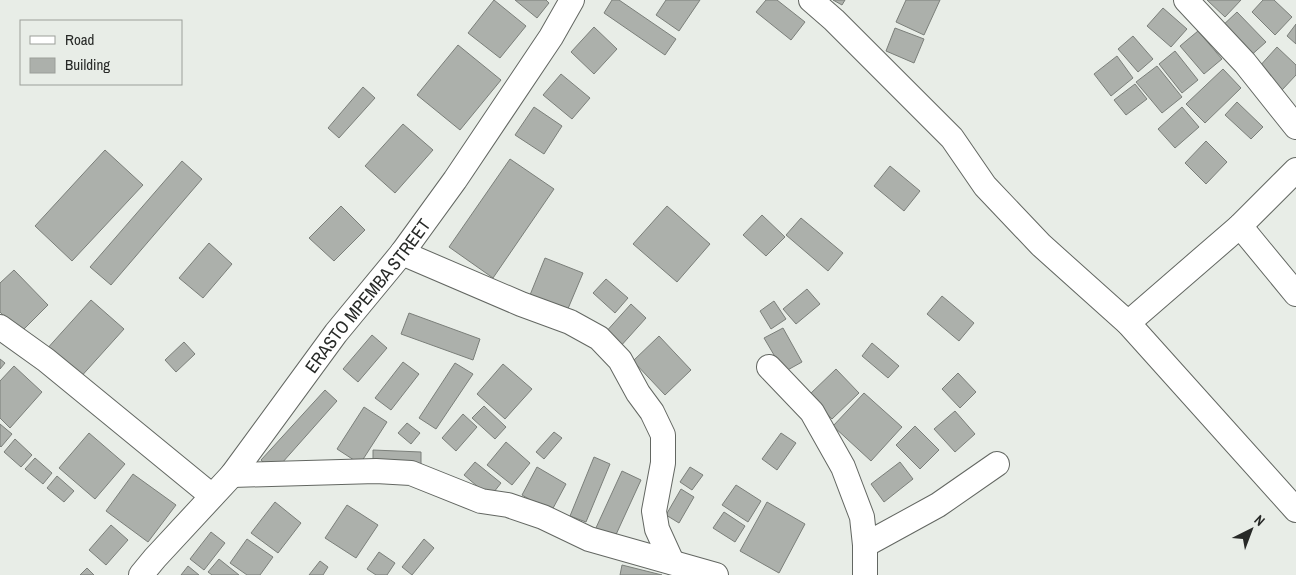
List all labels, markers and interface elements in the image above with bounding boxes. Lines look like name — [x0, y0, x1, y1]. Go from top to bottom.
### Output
legend — [20, 20, 182, 85]
text: Road — [65, 29, 94, 50]
text: Building — [65, 54, 110, 75]
street label: ERASTO MPEMBA STREET — [299, 213, 436, 378]
north arrow — [1226, 505, 1276, 555]
text: N — [1251, 511, 1269, 530]

